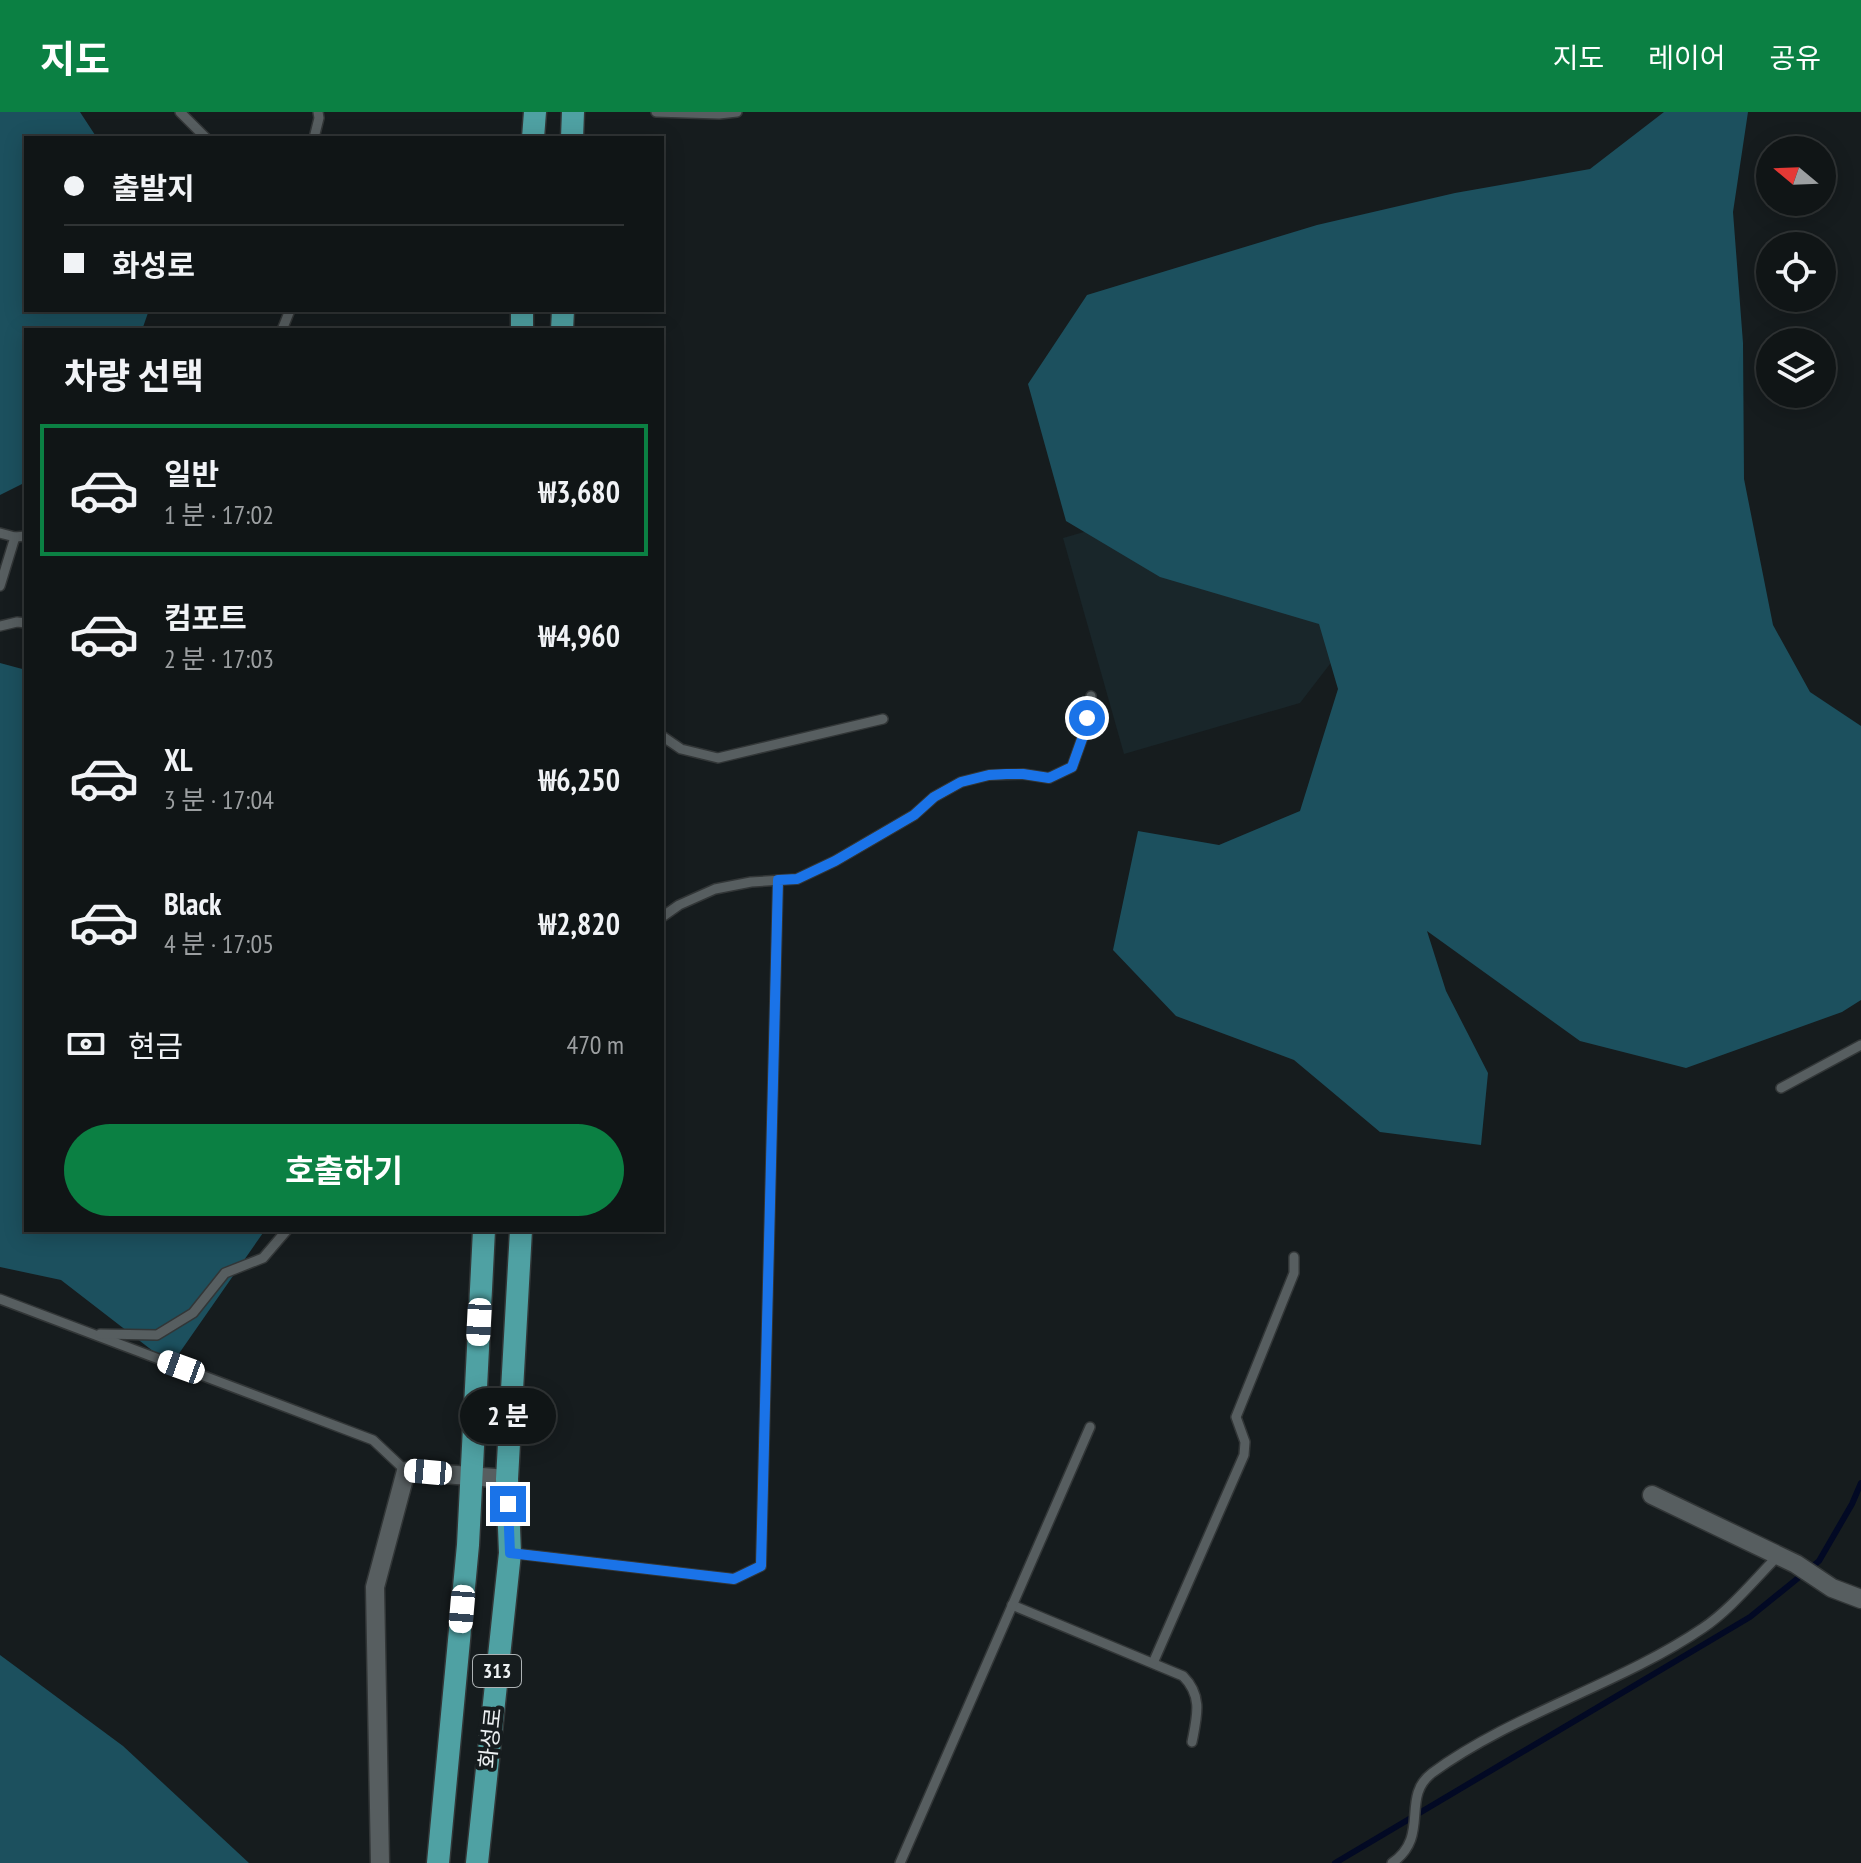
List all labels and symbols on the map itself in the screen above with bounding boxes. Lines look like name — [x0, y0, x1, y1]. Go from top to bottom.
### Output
north arrow — [1756, 136, 1836, 216]
route start — [1069, 700, 1105, 736]
car — [466, 1297, 492, 1347]
car — [154, 1348, 208, 1386]
callout: 2 분 — [460, 1388, 556, 1444]
car — [403, 1458, 453, 1486]
route end — [490, 1486, 526, 1522]
car — [448, 1584, 476, 1634]
road number: 313 — [473, 1655, 521, 1687]
street label: 화성로 — [473, 1706, 507, 1770]

